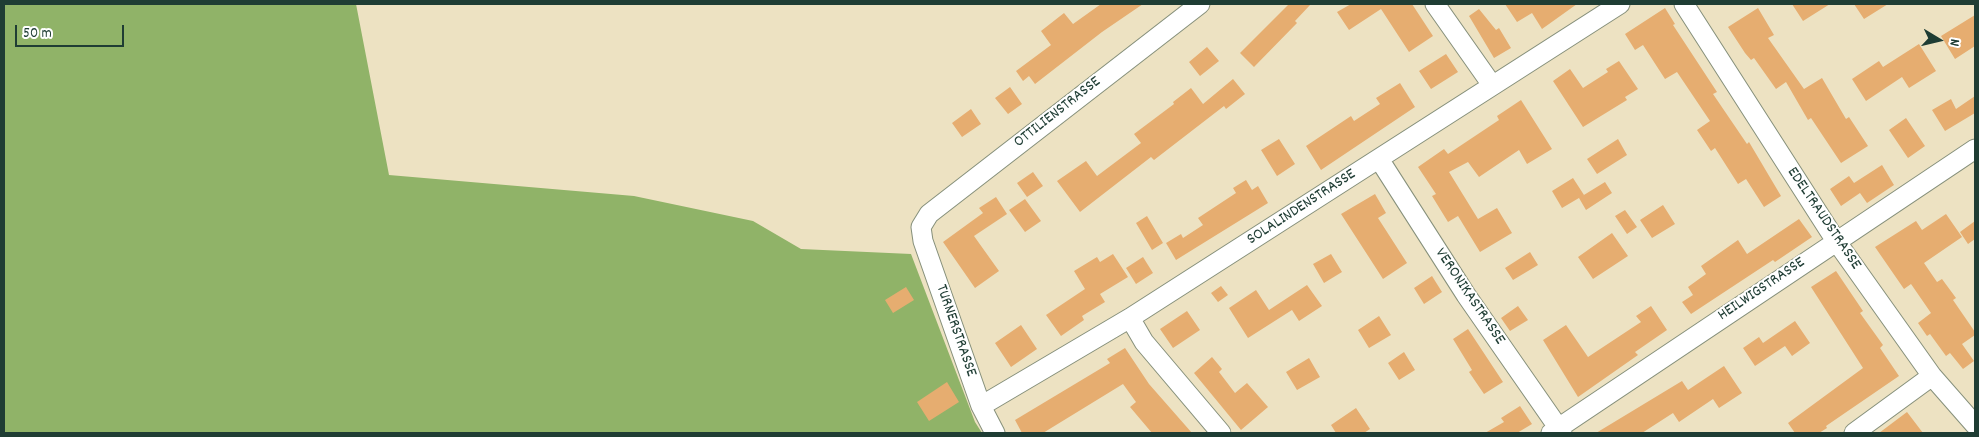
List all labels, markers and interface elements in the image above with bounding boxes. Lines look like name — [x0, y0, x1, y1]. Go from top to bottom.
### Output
scale bar — [18, 15, 126, 47]
north arrow — [1914, 15, 1964, 65]
text: 50 m — [23, 23, 52, 45]
text: N — [1943, 37, 1964, 47]
street label: OTTILIENSTRASSE — [1011, 73, 1105, 153]
street label: EDELTRAUDSTRASSE — [1782, 164, 1864, 274]
street label: SOLALINDENSTRASSE — [1244, 166, 1360, 250]
street label: VERONIKASTRASSE — [1430, 245, 1508, 349]
street label: HEILWIGSTRASSE — [1715, 254, 1809, 326]
street label: TURNERSTRASSE — [930, 282, 980, 380]

